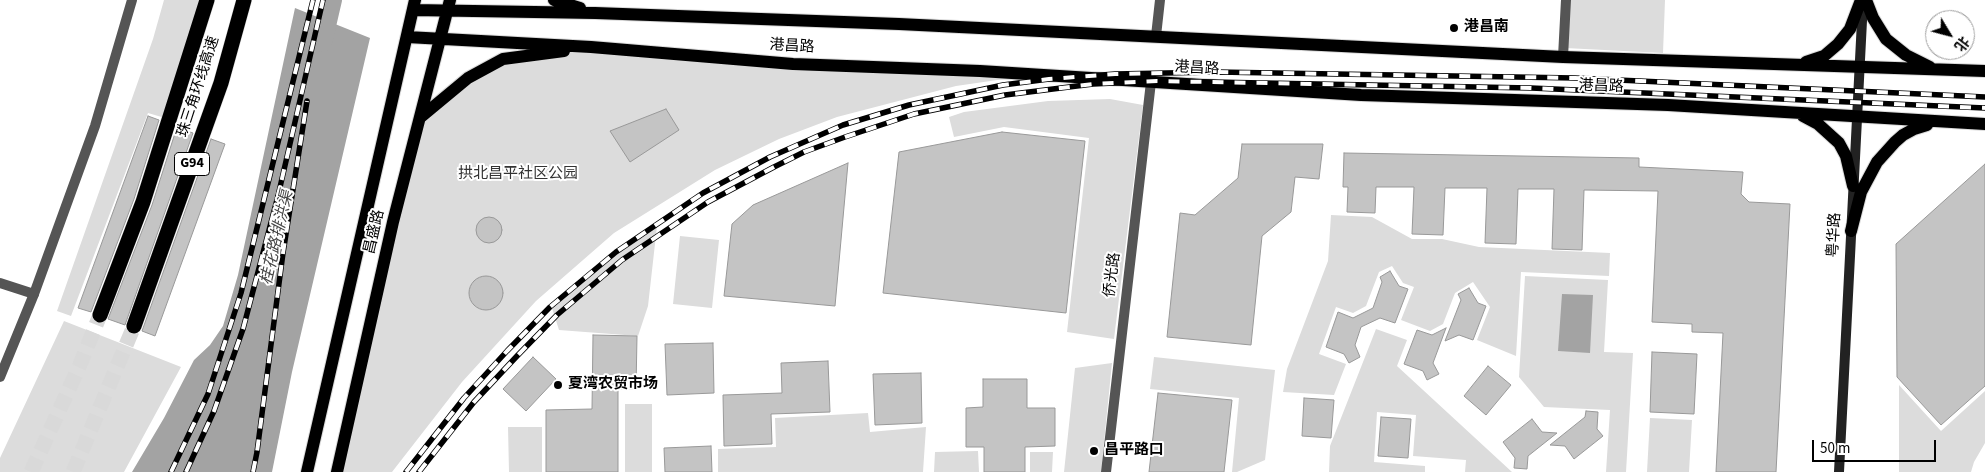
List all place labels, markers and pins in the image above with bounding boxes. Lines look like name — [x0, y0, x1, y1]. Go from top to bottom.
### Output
place label: 港昌南 — [1464, 19, 1509, 37]
marker: 港昌南 — [1448, 22, 1460, 34]
place label: 夏湾农贸市场 — [568, 376, 658, 394]
marker: 夏湾农贸市场 — [552, 379, 564, 391]
place label: 昌平路口 — [1104, 442, 1164, 460]
marker: 昌平路口 — [1088, 445, 1100, 457]

